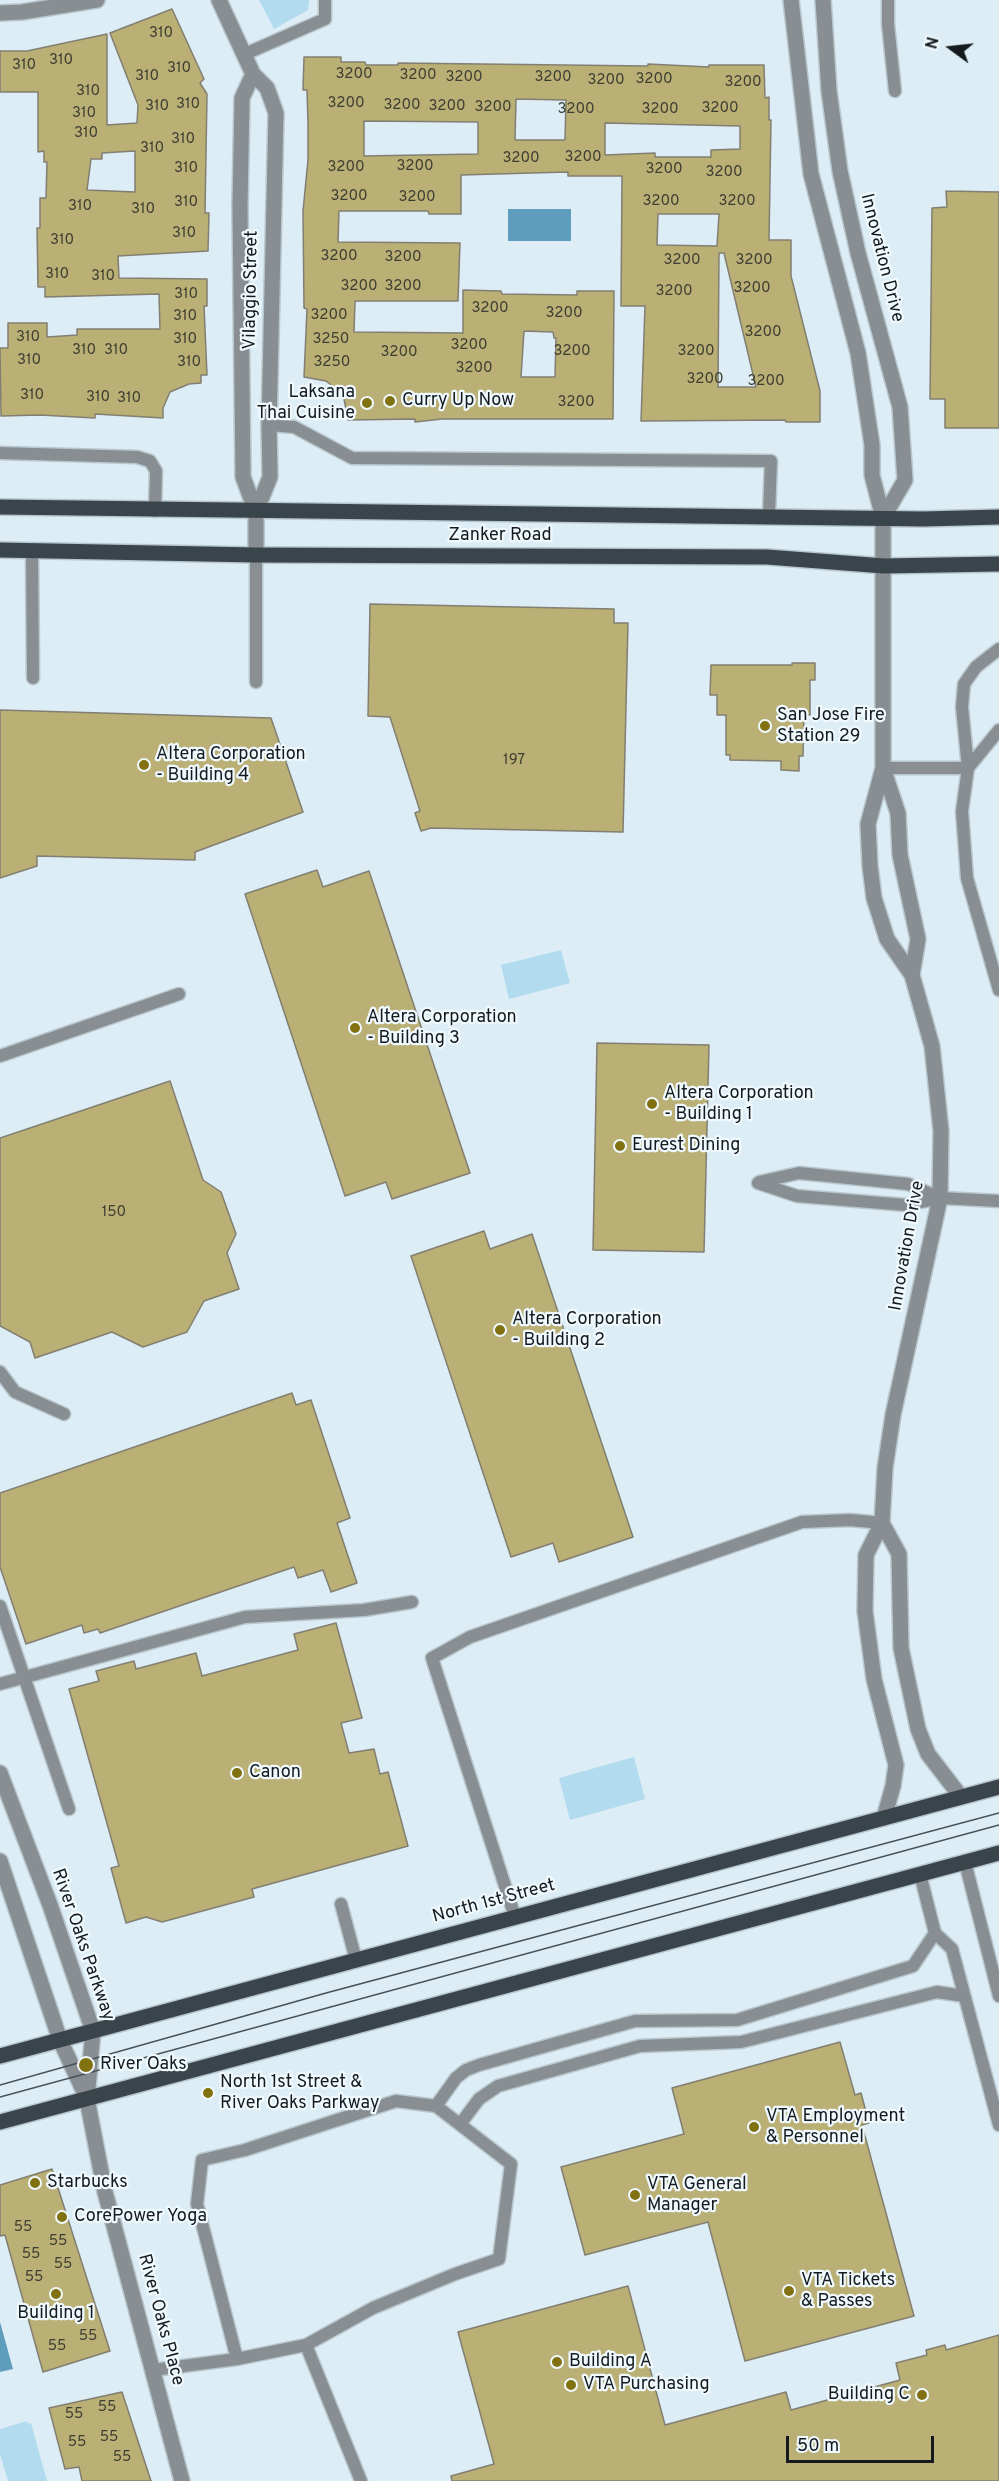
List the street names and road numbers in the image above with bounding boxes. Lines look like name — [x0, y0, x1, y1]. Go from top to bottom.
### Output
street label: Innovation Drive — [855, 191, 907, 325]
street label: Vilaggio Street — [240, 230, 264, 350]
street label: Zanker Road — [448, 525, 552, 547]
street label: Innovation Drive — [886, 1179, 930, 1313]
street label: River Oaks Parkway — [46, 1866, 118, 2024]
street label: North 1st Street — [430, 1875, 558, 1929]
street label: River Oaks Place — [132, 2252, 188, 2388]

